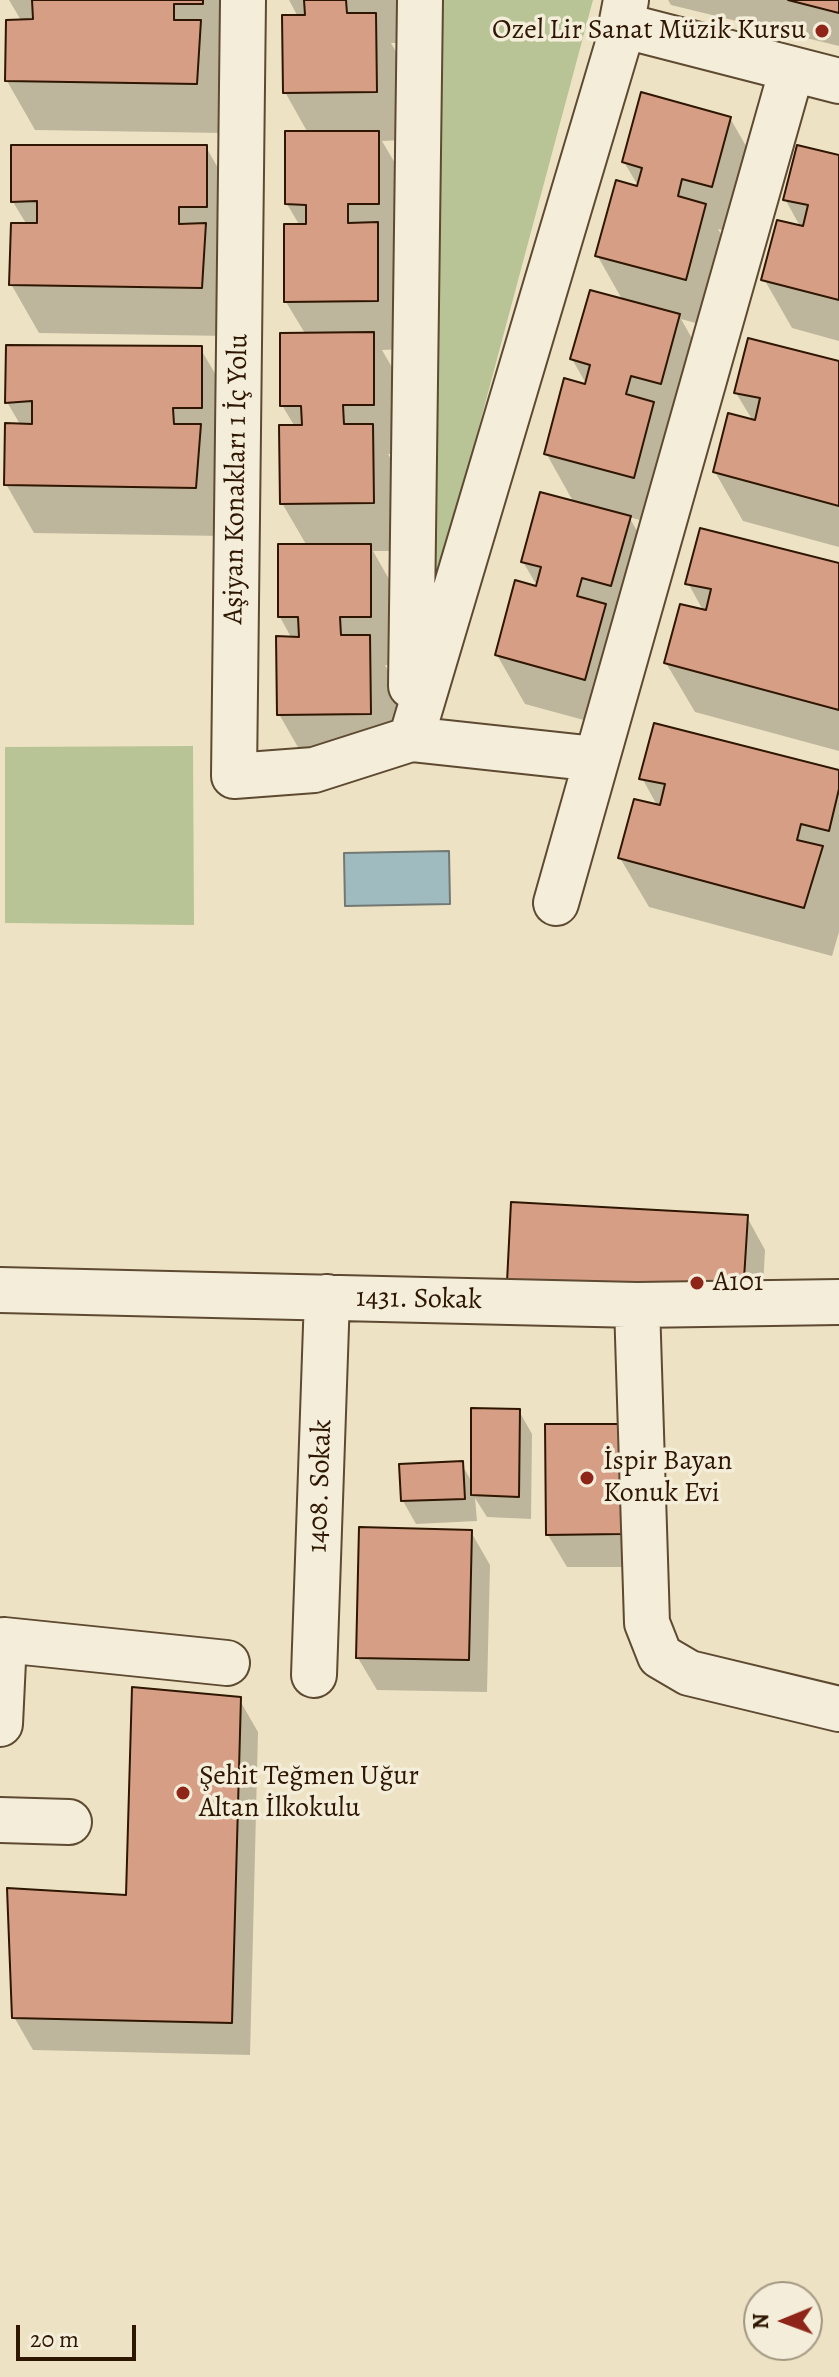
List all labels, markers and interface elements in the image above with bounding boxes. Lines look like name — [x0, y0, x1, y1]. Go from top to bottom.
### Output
place label: Ozel Lir Sanat Müzik Kursu — [492, 14, 806, 48]
marker: Ozel Lir Sanat Müzik Kursu — [813, 22, 831, 40]
street label: Aşiyan Konakları 1 İç Yolu — [218, 333, 256, 625]
place label: A101 — [713, 1266, 763, 1300]
marker: A101 — [688, 1274, 706, 1292]
street label: 1431. Sokak — [356, 1282, 482, 1318]
street label: 1408. Sokak — [302, 1419, 340, 1553]
place label: İspir Bayan Konuk Evi — [603, 1445, 732, 1511]
marker: İspir Bayan Konuk Evi — [578, 1469, 596, 1487]
place label: Şehit Teğmen Uğur Altan İlkokulu — [199, 1760, 419, 1826]
marker: Şehit Teğmen Uğur Altan İlkokulu — [174, 1784, 192, 1802]
north arrow — [743, 2281, 823, 2361]
scale bar — [20, 2309, 140, 2359]
text: N — [746, 2313, 776, 2330]
text: 20 m — [30, 2323, 79, 2355]

